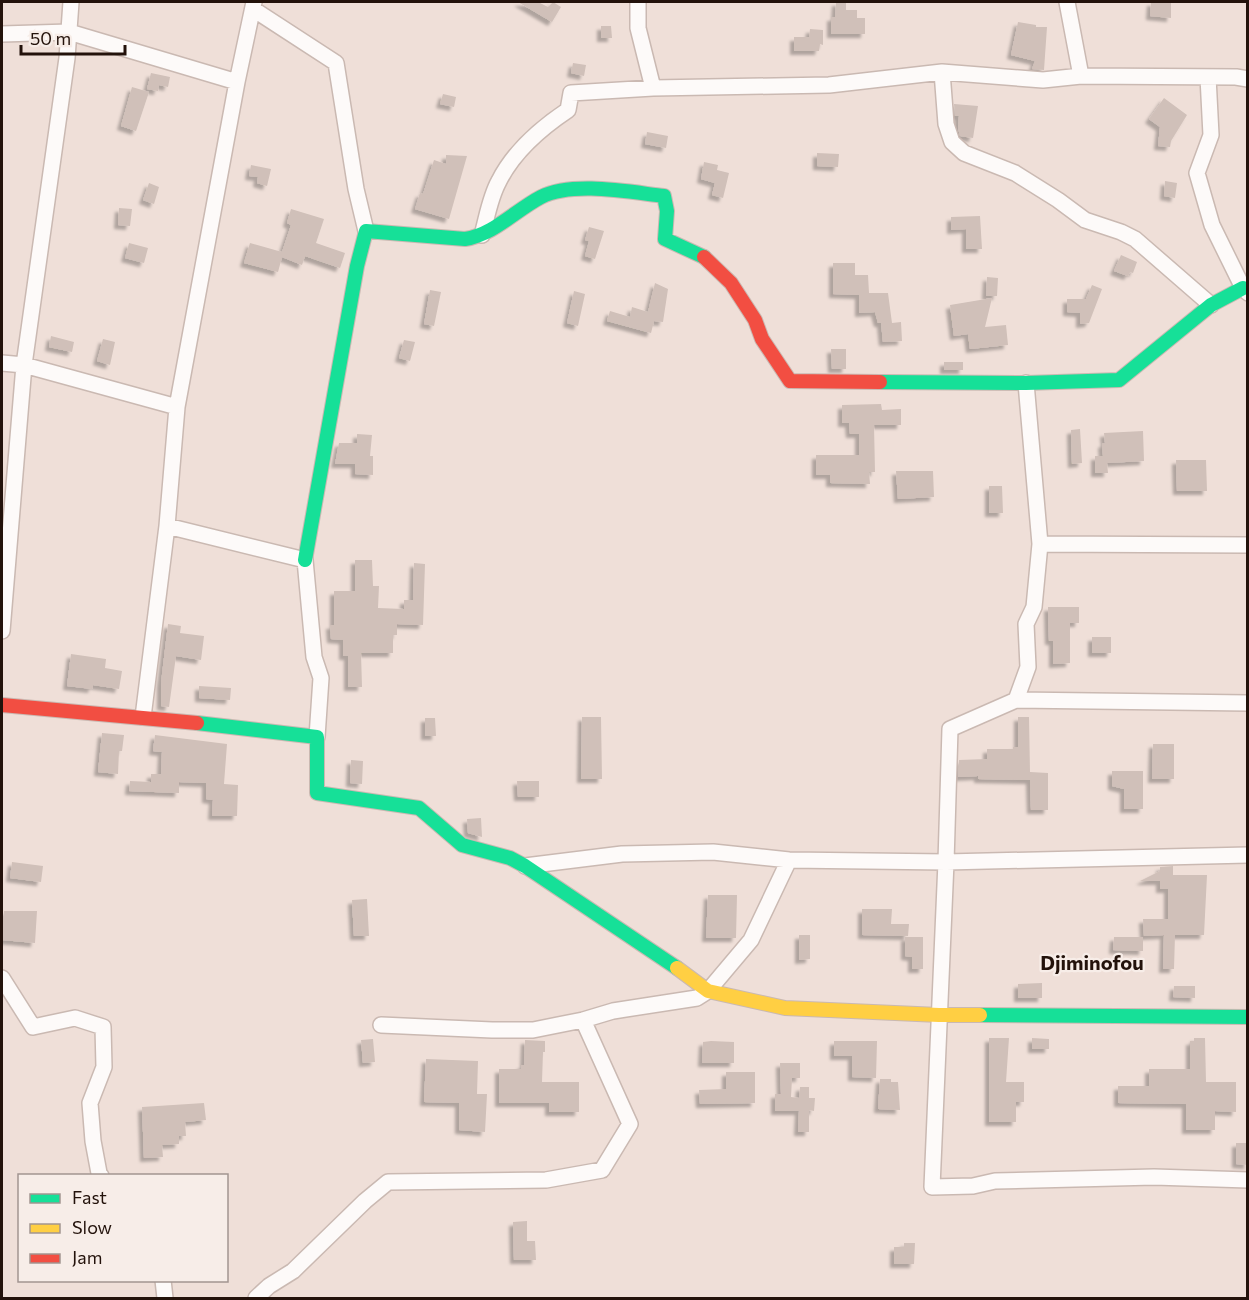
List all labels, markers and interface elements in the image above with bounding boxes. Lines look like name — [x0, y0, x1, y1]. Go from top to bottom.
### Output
scale bar — [21, 18, 124, 56]
text: 50 m — [30, 27, 71, 49]
district label: Djiminofou — [1040, 950, 1144, 974]
legend — [18, 1174, 228, 1282]
text: Fast — [72, 1186, 107, 1208]
text: Slow — [72, 1216, 112, 1238]
text: Jam — [72, 1246, 102, 1268]

